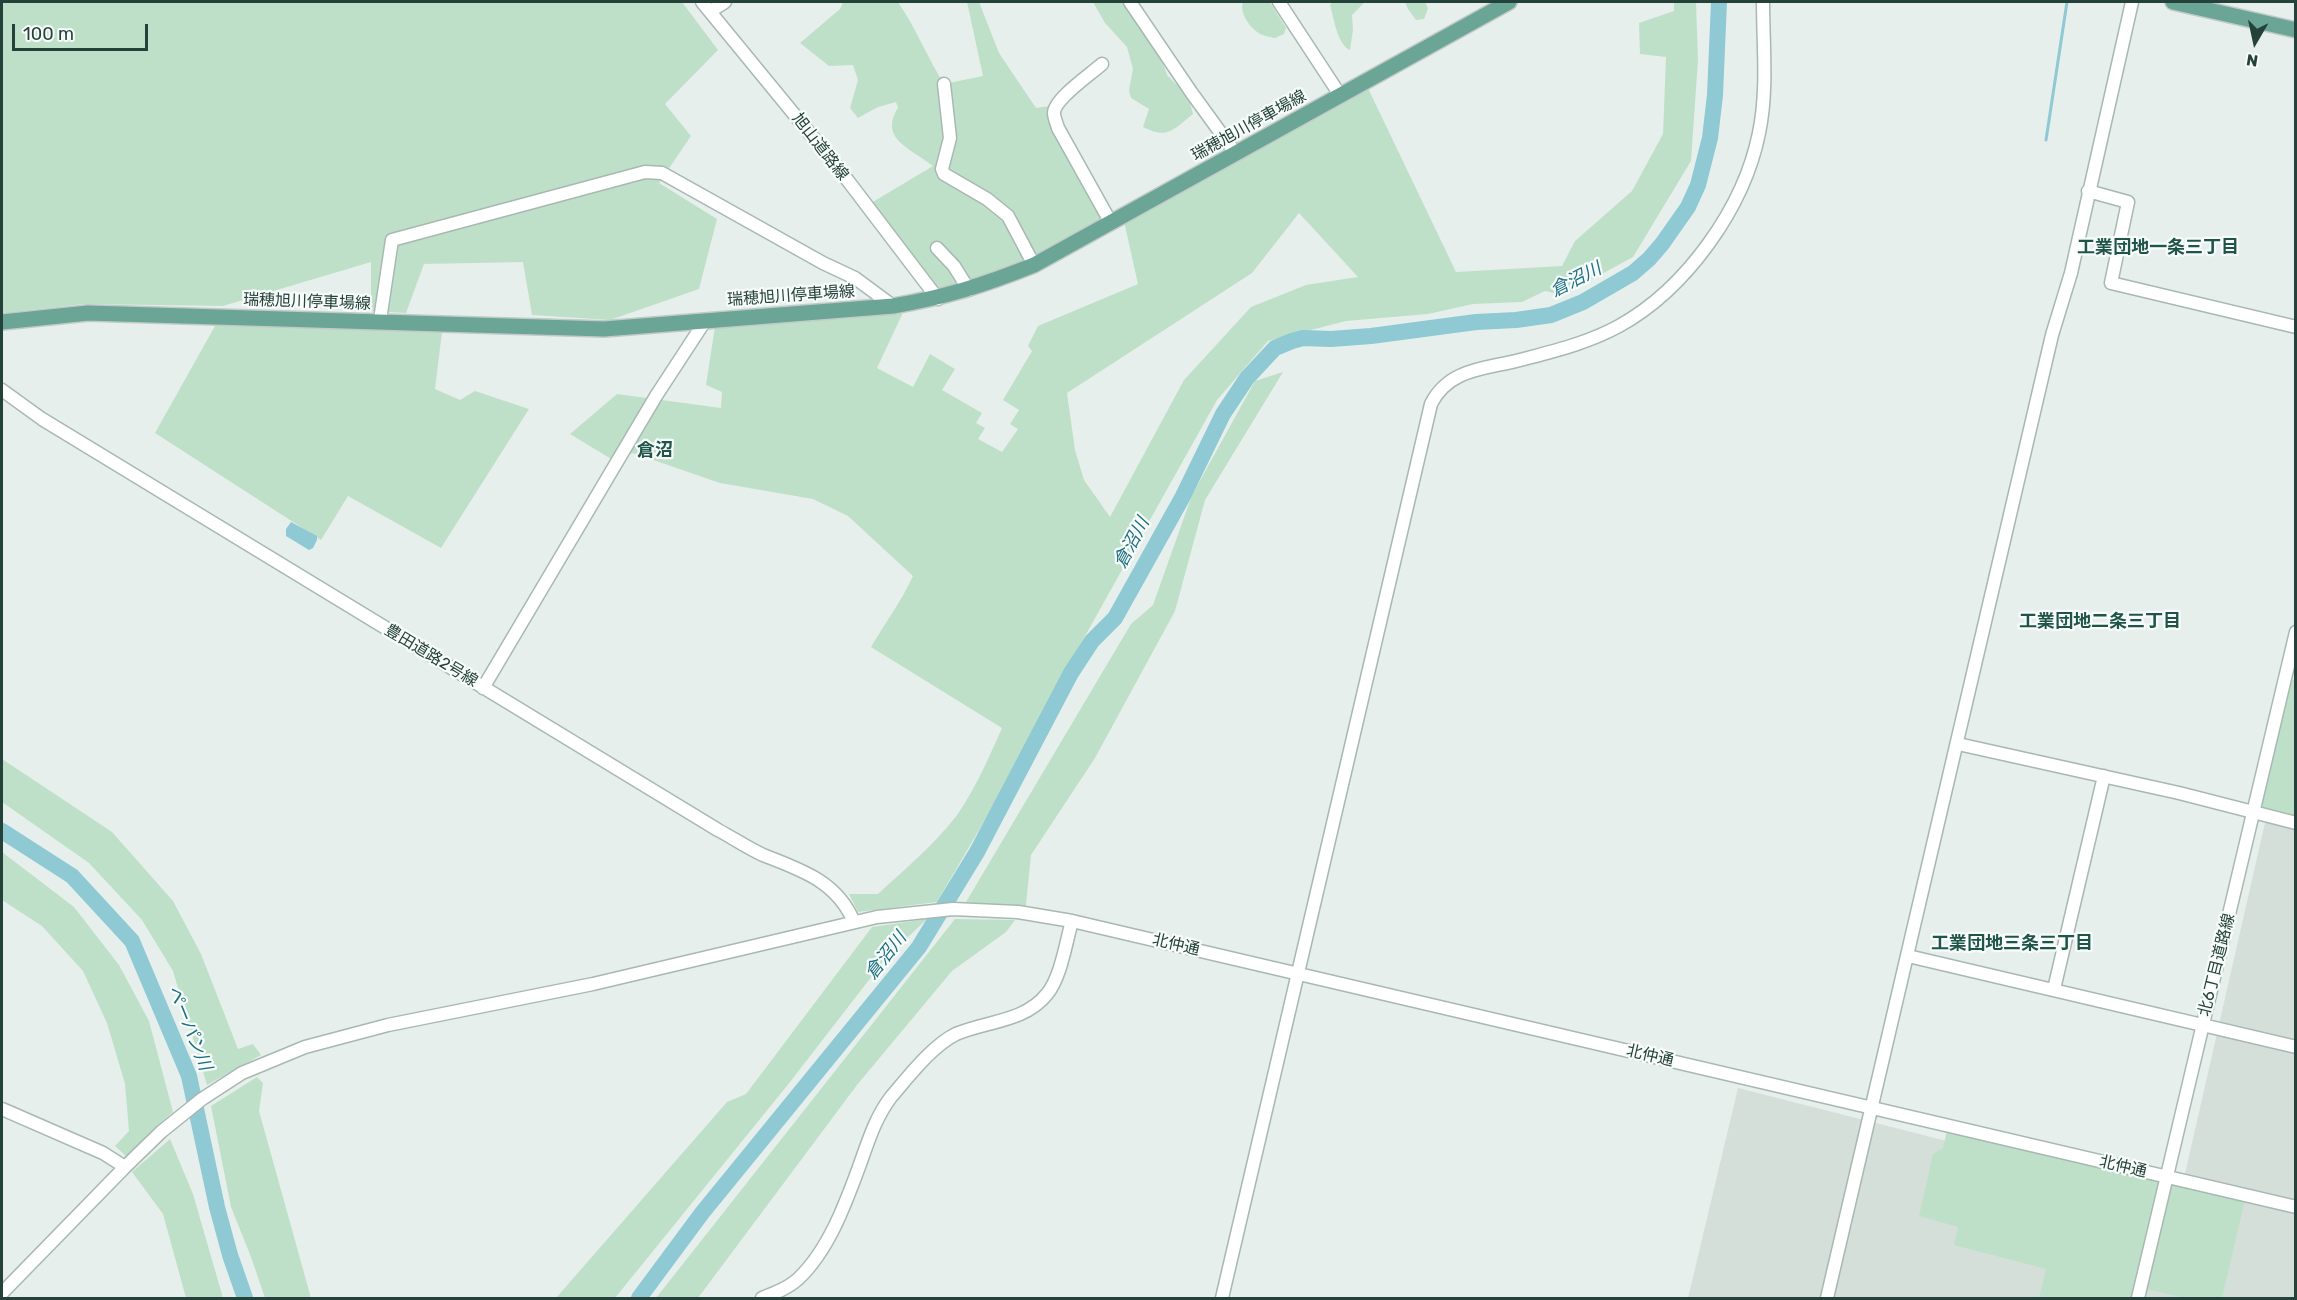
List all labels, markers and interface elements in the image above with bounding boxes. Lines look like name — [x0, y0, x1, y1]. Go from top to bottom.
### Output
scale bar — [15, 12, 152, 50]
north arrow — [2225, 12, 2285, 72]
text: 100 m — [23, 23, 74, 45]
text: N — [2245, 50, 2259, 71]
street label: 瑞穂旭川停車場線 — [1188, 87, 1310, 165]
street label: 旭山道路線 — [788, 110, 852, 184]
district label: 工業団地一条三丁目 — [2077, 237, 2239, 259]
water label: 倉沼川 — [1547, 258, 1605, 302]
street label: 瑞穂旭川停車場線 — [726, 282, 856, 310]
street label: 瑞穂旭川停車場線 — [243, 290, 371, 314]
district label: 倉沼 — [637, 440, 673, 462]
water label: 倉沼川 — [1110, 514, 1154, 572]
district label: 工業団地二条三丁目 — [2019, 611, 2181, 633]
street label: 豊田道路2号線 — [381, 621, 481, 691]
street label: 北6丁目道路線 — [2195, 911, 2239, 1019]
water label: 倉沼川 — [861, 928, 911, 984]
street label: 北仲通 — [1150, 930, 1202, 960]
district label: 工業団地三条三丁目 — [1931, 933, 2093, 955]
water label: ペーパン川 — [162, 982, 216, 1074]
street label: 北仲通 — [1624, 1041, 1676, 1071]
street label: 北仲通 — [2097, 1152, 2149, 1182]

